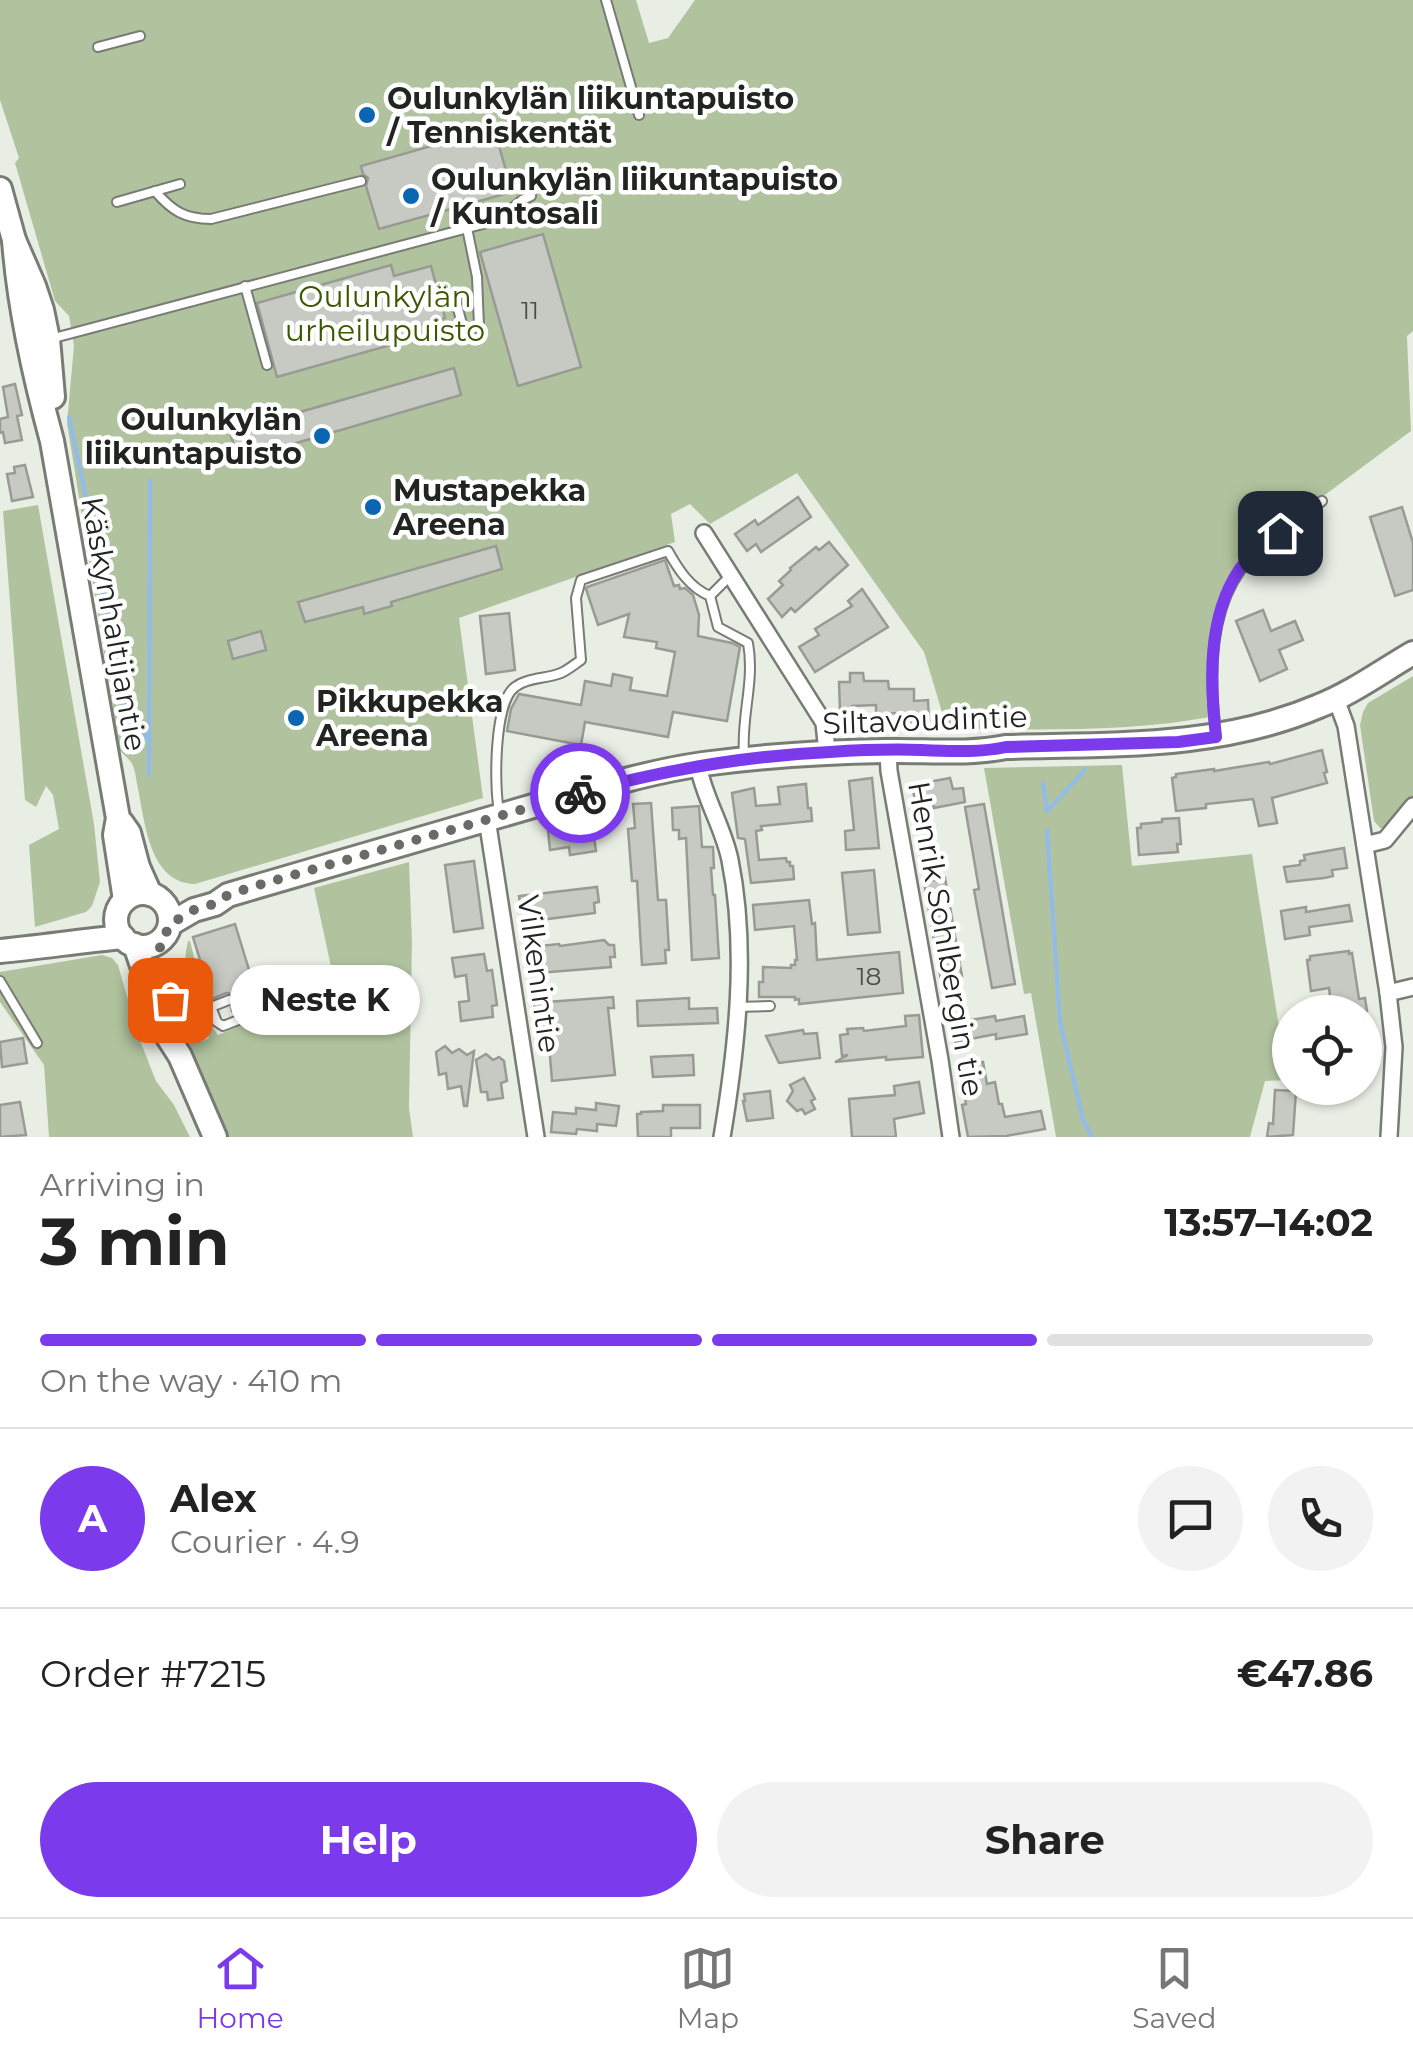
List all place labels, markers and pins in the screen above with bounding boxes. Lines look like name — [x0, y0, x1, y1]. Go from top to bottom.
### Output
place label: Oulunkylän liikuntapuisto / Tenniskentät — [386, 80, 794, 151]
marker: Oulunkylän liikuntapuisto / Tenniskentät — [356, 104, 378, 126]
place label: Oulunkylän liikuntapuisto / Kuntosali — [430, 161, 838, 232]
marker: Oulunkylän liikuntapuisto / Kuntosali — [400, 185, 422, 207]
place label: Oulunkylän liikuntapuisto — [85, 401, 302, 472]
marker: Oulunkylän liikuntapuisto — [311, 425, 333, 447]
place label: Mustapekka Areena — [392, 472, 586, 543]
pin — [1238, 491, 1323, 576]
marker: Mustapekka Areena — [362, 496, 384, 518]
place label: Pikkupekka Areena — [315, 683, 504, 754]
marker: Pikkupekka Areena — [285, 707, 307, 729]
pin — [128, 958, 213, 1043]
callout: Neste K — [230, 965, 420, 1035]

